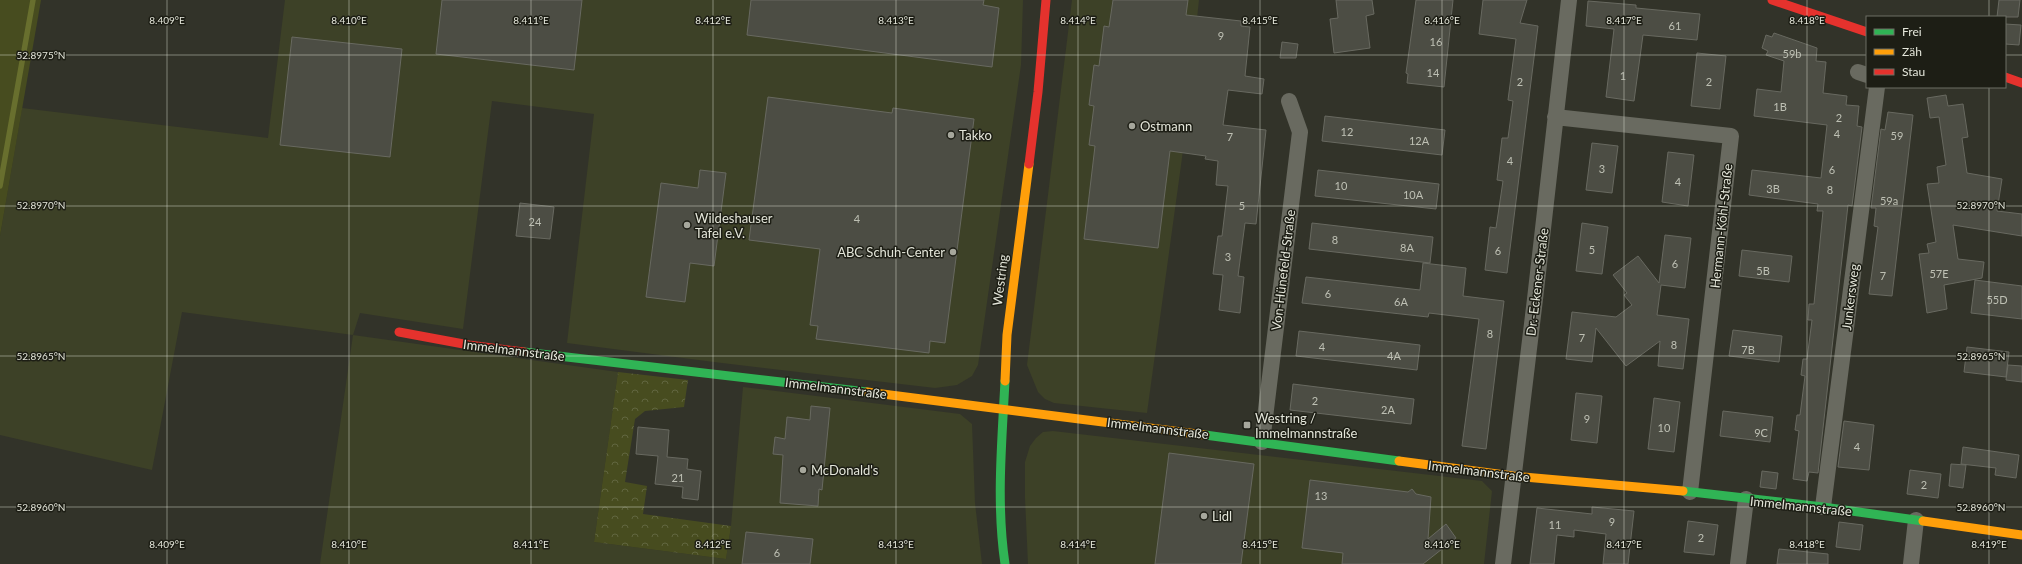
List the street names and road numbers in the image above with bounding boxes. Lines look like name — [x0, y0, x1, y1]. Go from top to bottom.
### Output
street label: Hermann-Köhl-Straße — [1706, 163, 1736, 289]
street label: Von-Hünefeld-Straße — [1268, 209, 1298, 331]
street label: Dr.-Eckener-Straße — [1522, 227, 1552, 337]
street label: Westring — [989, 253, 1011, 307]
street label: Junkersweg — [1838, 263, 1862, 331]
street label: Immelmannstraße — [462, 336, 566, 364]
street label: Immelmannstraße — [784, 374, 888, 402]
street label: Immelmannstraße — [1106, 414, 1210, 442]
street label: Immelmannstraße — [1427, 457, 1531, 485]
street label: Immelmannstraße — [1749, 493, 1853, 519]

